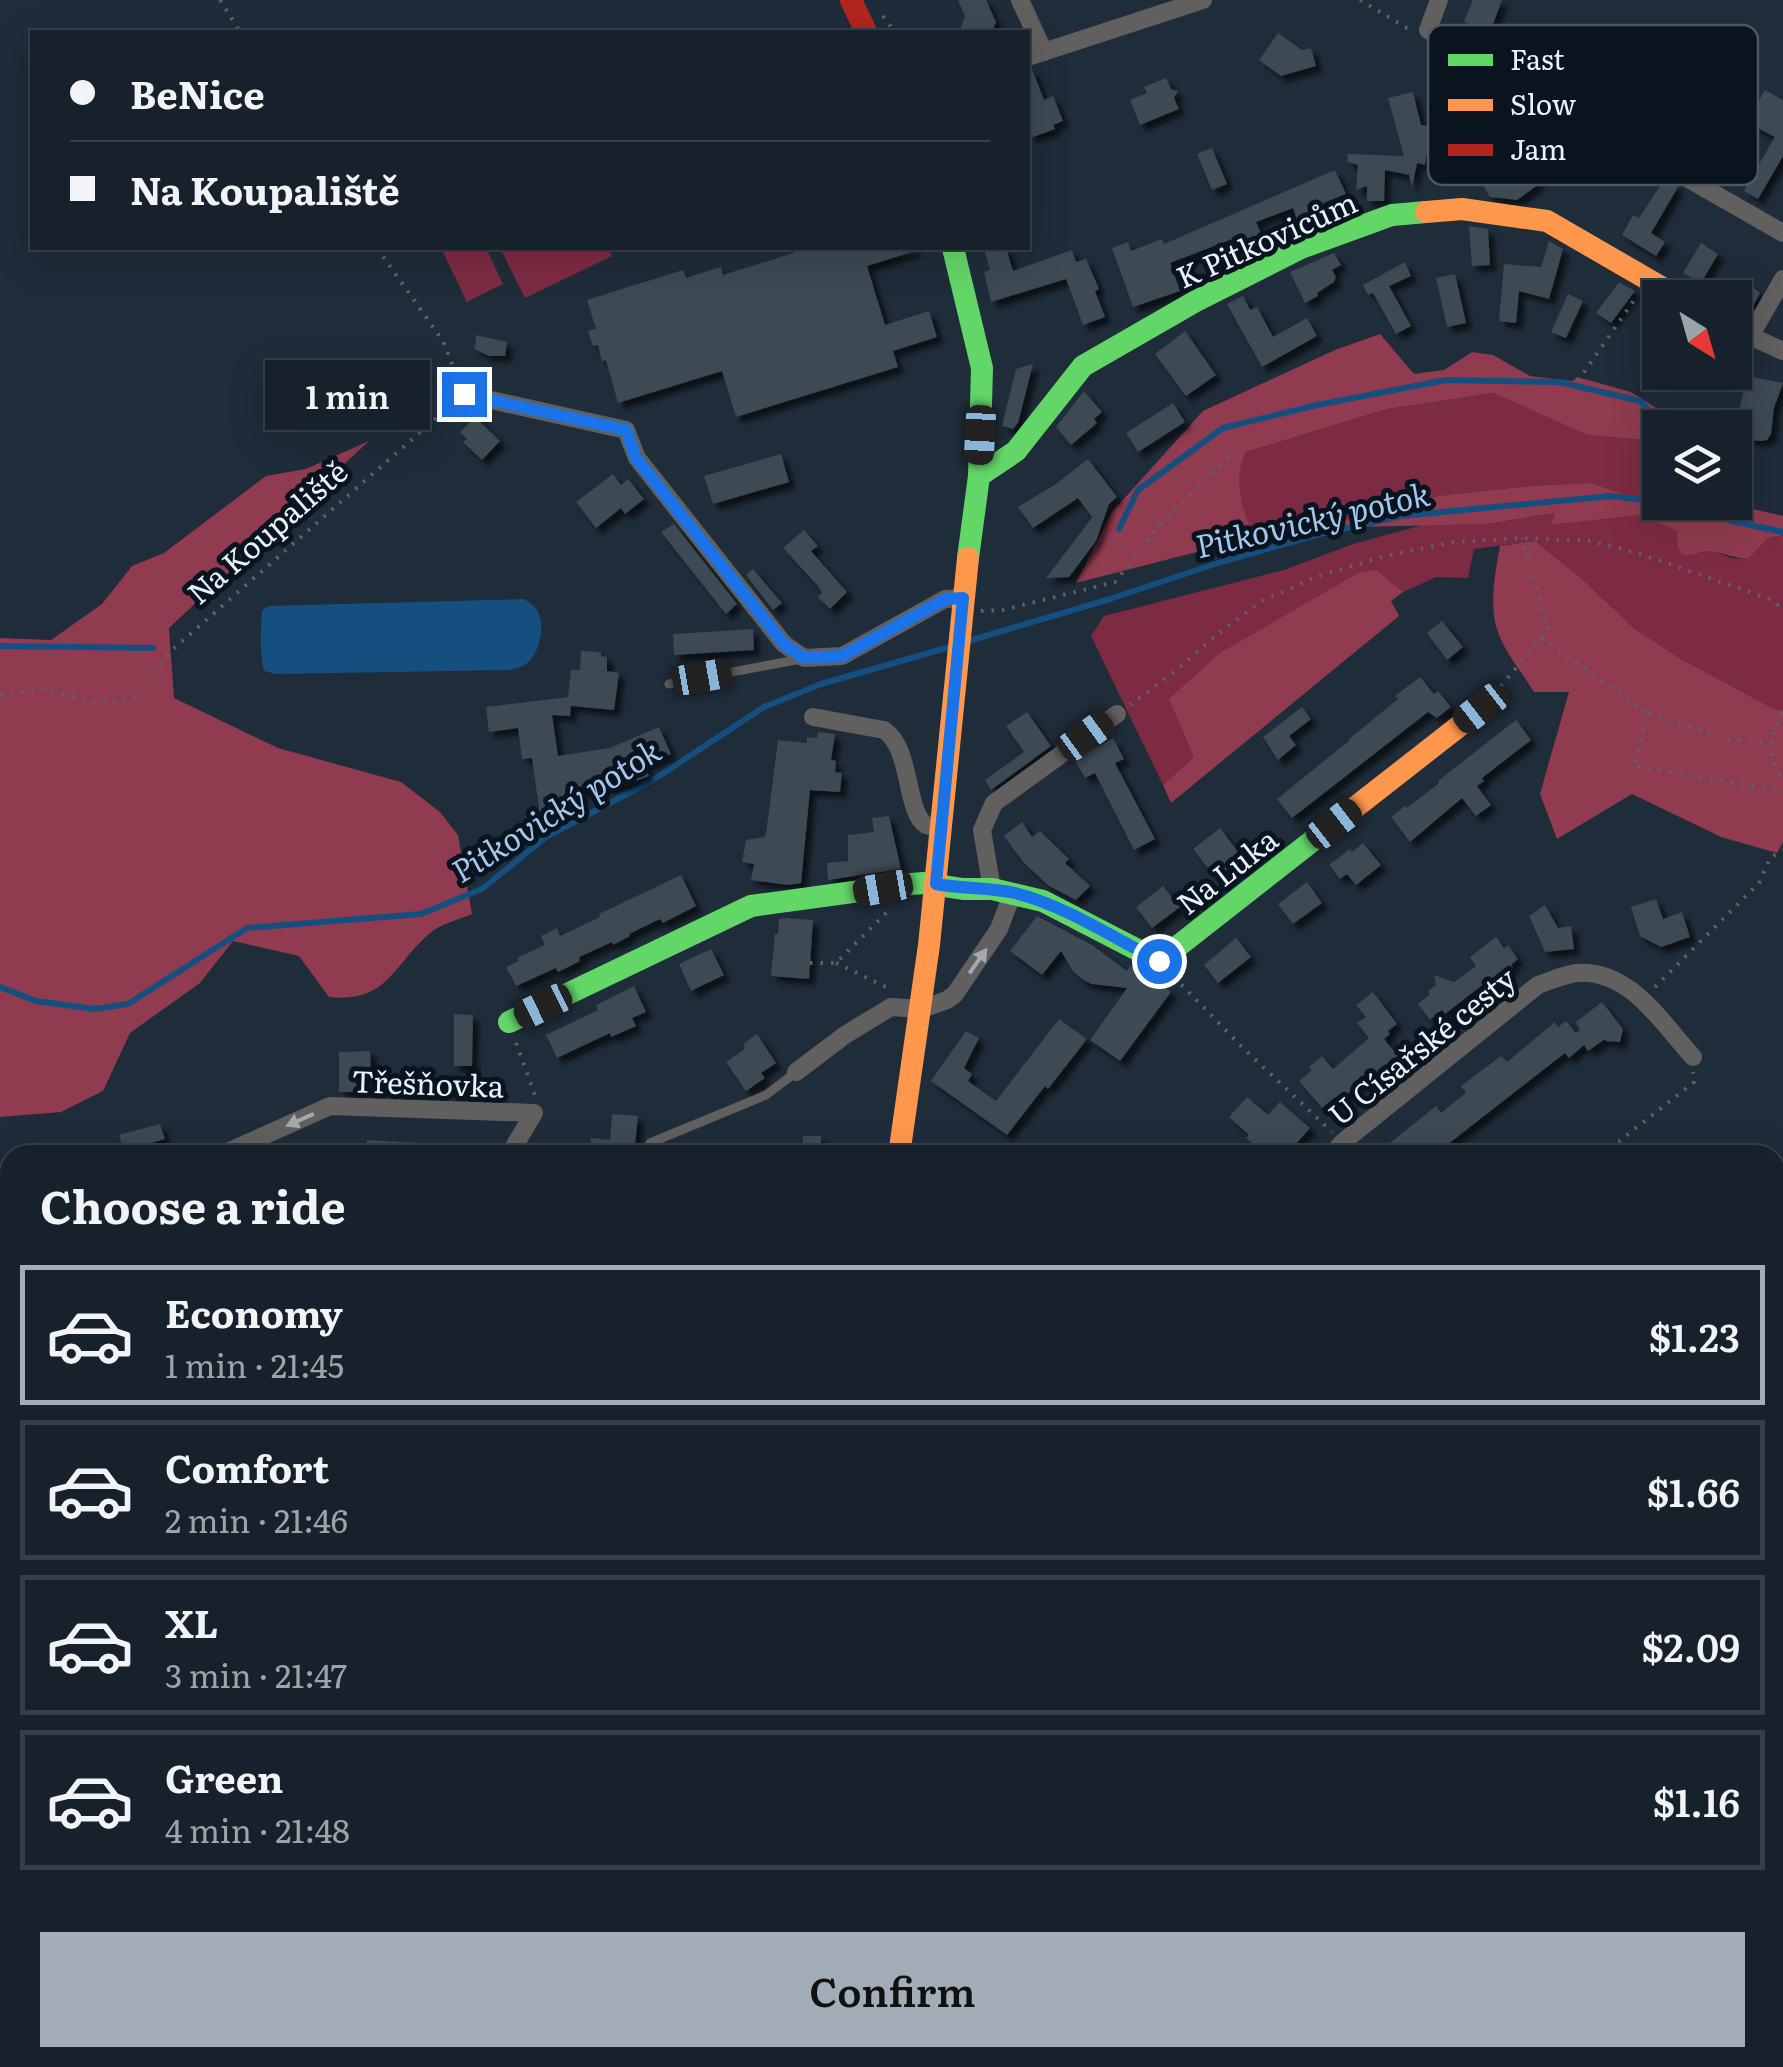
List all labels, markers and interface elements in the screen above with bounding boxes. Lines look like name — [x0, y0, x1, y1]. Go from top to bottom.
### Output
legend — [1428, 25, 1758, 185]
text: Fast — [1510, 37, 1565, 79]
text: BeNice — [130, 64, 265, 121]
text: Slow — [1510, 82, 1576, 124]
text: Jam — [1510, 127, 1566, 169]
text: Na Koupaliště — [130, 160, 400, 217]
street label: K Pitkovicům — [1168, 178, 1364, 298]
north arrow — [1642, 280, 1752, 390]
map controls — [1642, 280, 1752, 520]
callout: 1 min — [264, 359, 429, 429]
text: 1 min — [305, 371, 390, 419]
route end — [442, 372, 487, 417]
car — [963, 404, 997, 466]
button: layers — [1642, 410, 1752, 520]
street label: Na Koupaliště — [176, 449, 356, 613]
water label: Pitkovický potok — [1190, 468, 1434, 568]
car — [670, 657, 734, 697]
car — [1448, 678, 1514, 738]
car — [1053, 706, 1119, 766]
water label: Pitkovický potok — [441, 725, 669, 893]
car — [1301, 794, 1367, 854]
street label: Na Luka — [1166, 816, 1287, 924]
car — [851, 868, 915, 908]
route start — [1137, 939, 1182, 984]
one-way arrow — [968, 947, 987, 974]
street label: U Císařské cesty — [1318, 955, 1525, 1135]
car — [509, 979, 577, 1033]
street label: Třešňovka — [351, 1057, 506, 1107]
one-way arrow — [285, 1112, 315, 1128]
text: Choose a ride — [40, 1171, 346, 1238]
text: Economy — [165, 1283, 343, 1340]
icon: car — [45, 1290, 135, 1380]
text: $1.23 — [1649, 1307, 1740, 1364]
text: 1 min · 21:45 — [165, 1340, 344, 1388]
text: Comfort — [165, 1438, 329, 1495]
icon: car — [45, 1445, 135, 1535]
text: $1.66 — [1647, 1462, 1740, 1519]
text: 2 min · 21:46 — [165, 1495, 348, 1543]
text: XL — [165, 1593, 218, 1650]
icon: car — [45, 1600, 135, 1690]
text: $2.09 — [1642, 1617, 1740, 1674]
text: 3 min · 21:47 — [165, 1650, 347, 1698]
text: Green — [165, 1748, 283, 1805]
icon: car — [45, 1755, 135, 1845]
text: $1.16 — [1653, 1772, 1740, 1829]
text: 4 min · 21:48 — [165, 1805, 350, 1853]
button: Confirm — [40, 1932, 1745, 2047]

